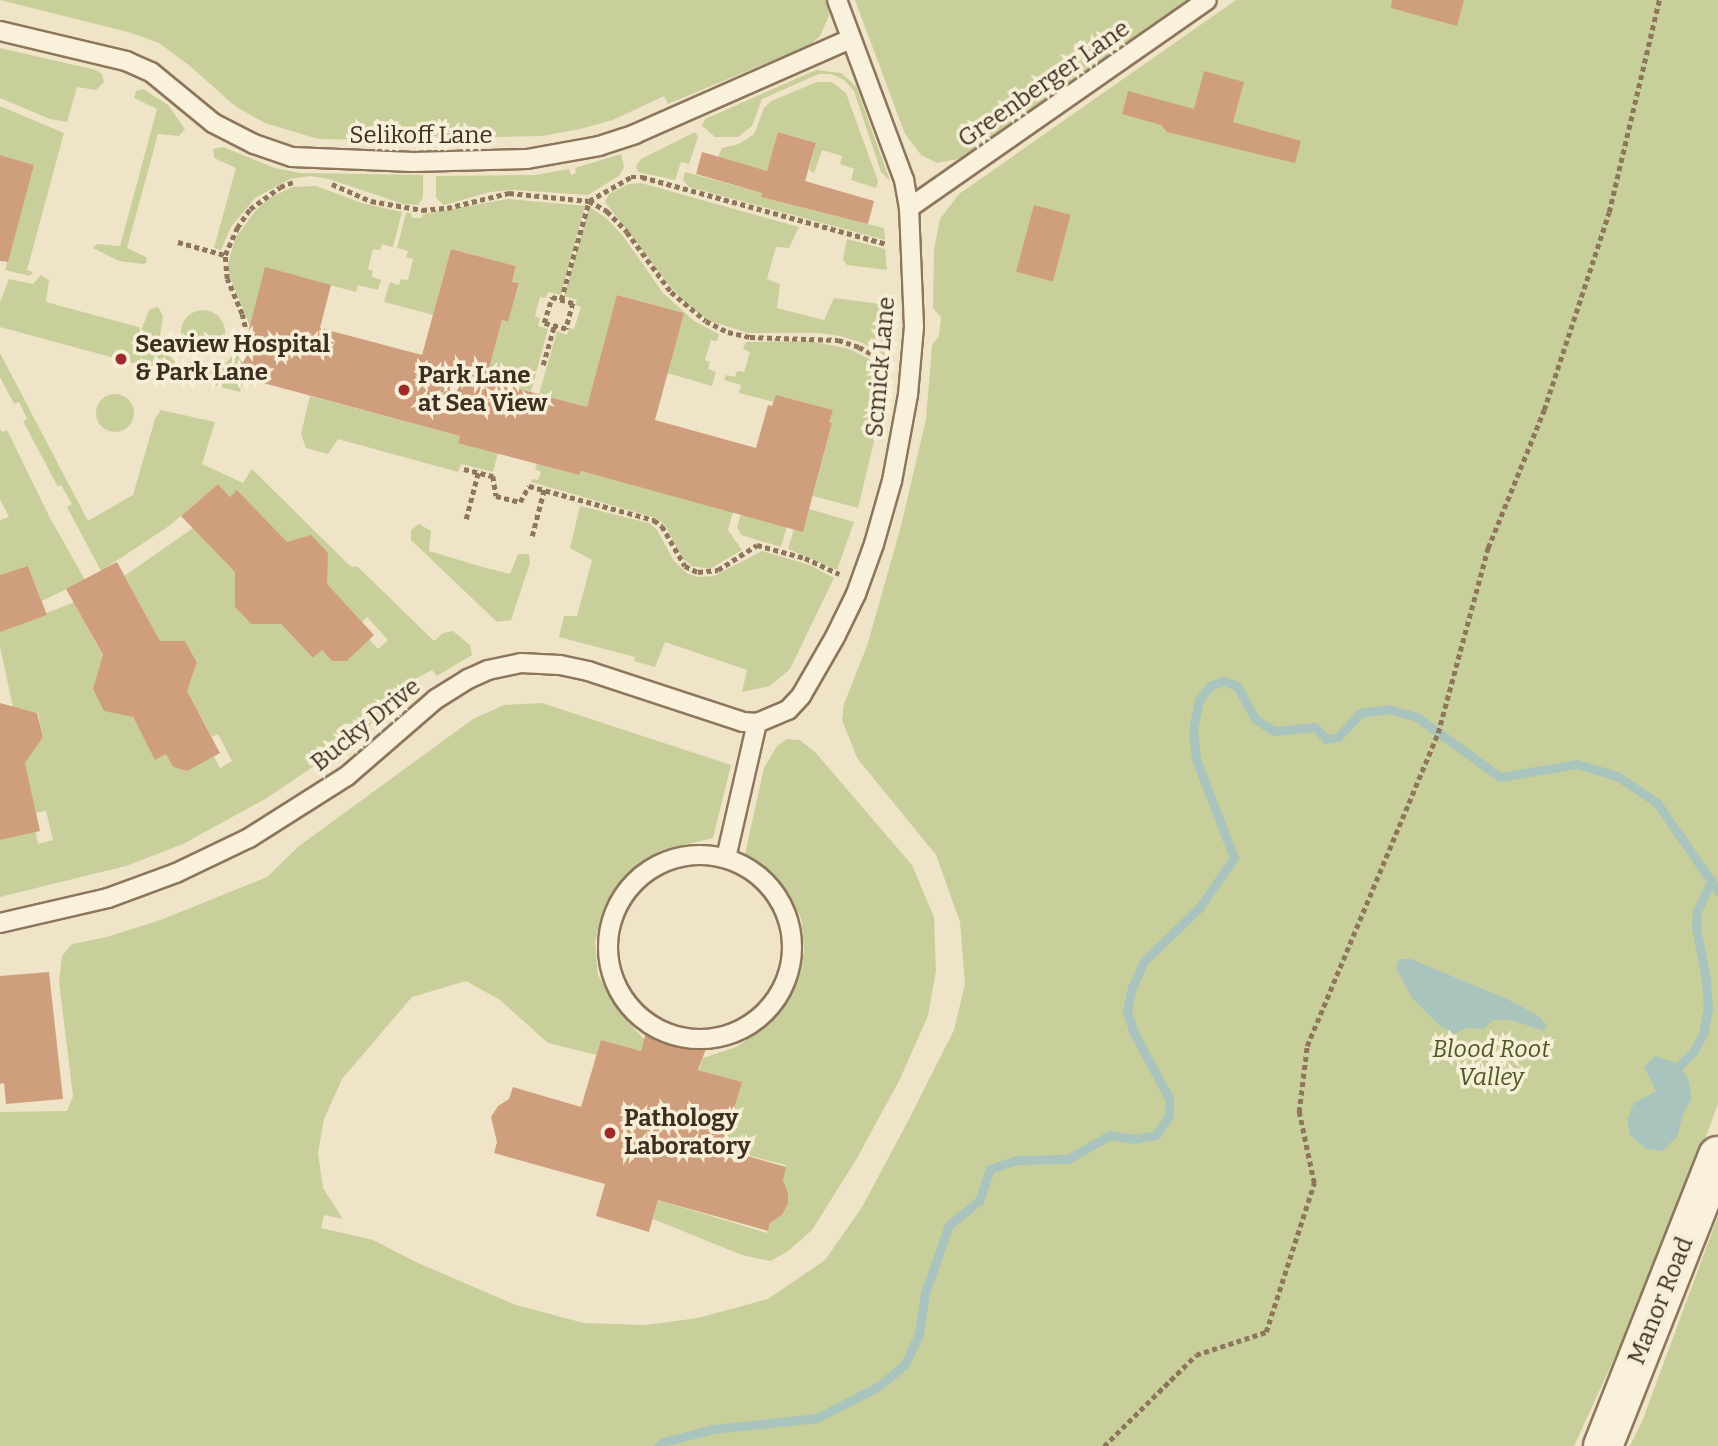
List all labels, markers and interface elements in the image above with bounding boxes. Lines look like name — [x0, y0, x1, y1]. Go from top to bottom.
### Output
street label: Greenberger Lane — [953, 14, 1135, 154]
street label: Selikoff Lane — [349, 122, 493, 150]
street label: Scmick Lane — [861, 296, 901, 438]
place label: Seaview Hospital & Park Lane — [135, 331, 330, 387]
marker: Seaview Hospital & Park Lane — [113, 351, 129, 367]
place label: Park Lane at Sea View — [418, 362, 547, 418]
marker: Park Lane at Sea View — [396, 382, 412, 398]
street label: Bucky Drive — [306, 672, 426, 778]
park label: Blood Root Valley — [1432, 1036, 1550, 1092]
place label: Pathology Laboratory — [624, 1105, 751, 1161]
marker: Pathology Laboratory — [602, 1125, 618, 1141]
street label: Manor Road — [1622, 1233, 1700, 1369]

